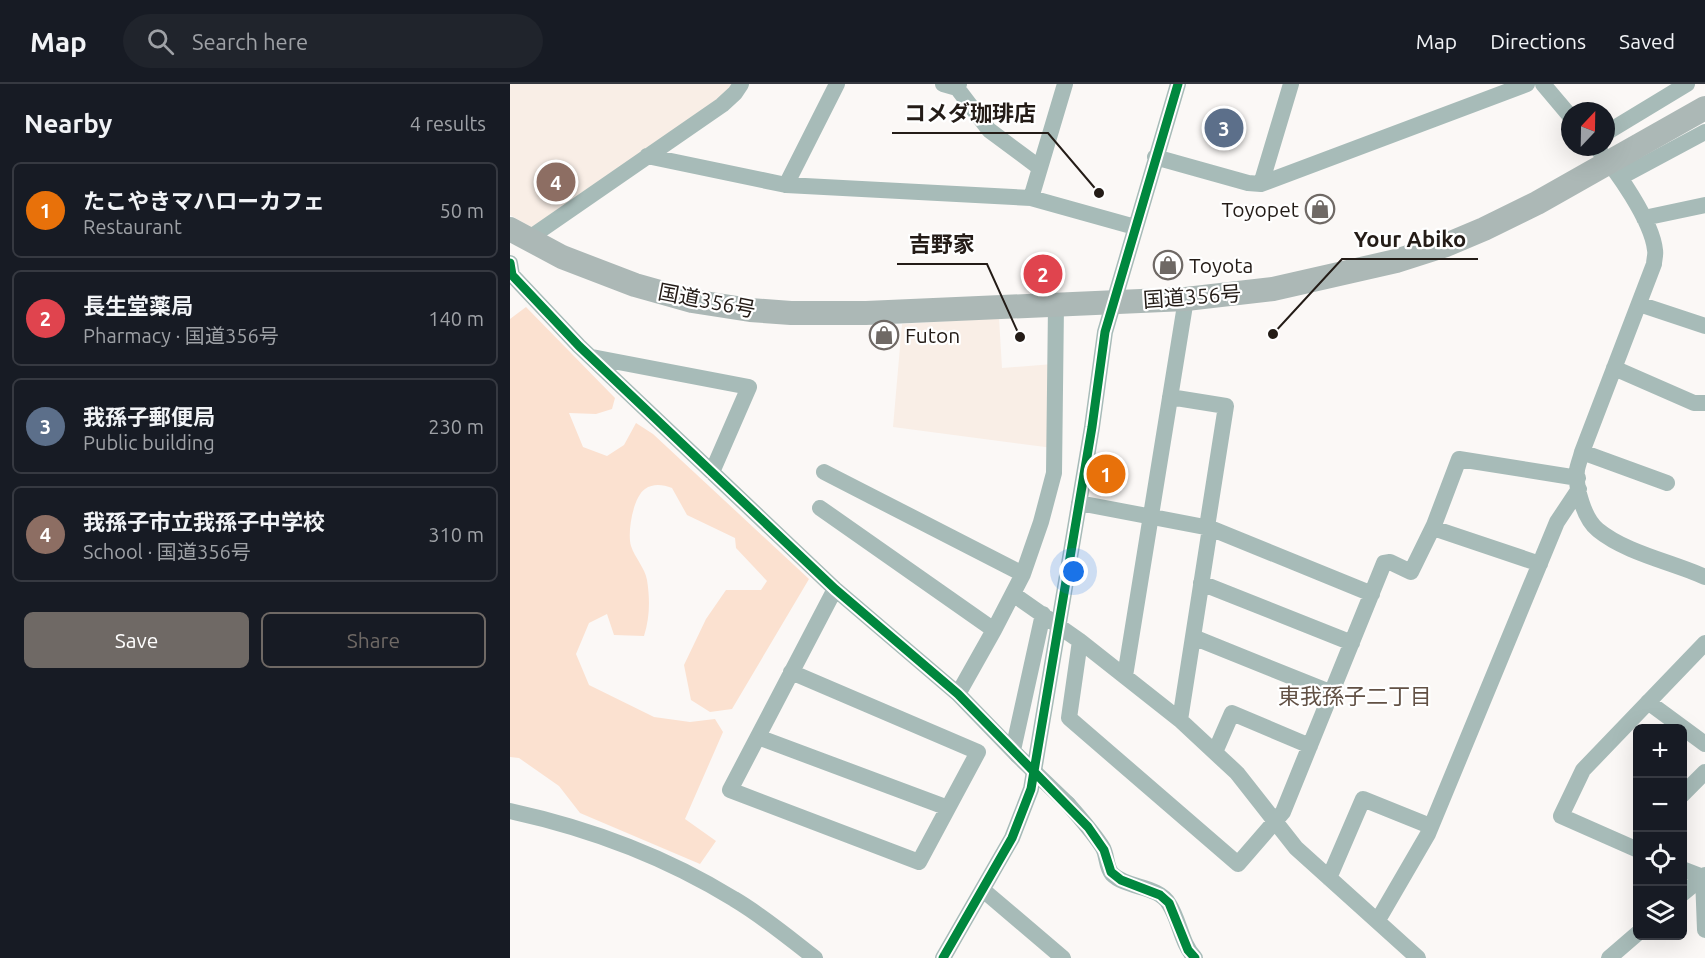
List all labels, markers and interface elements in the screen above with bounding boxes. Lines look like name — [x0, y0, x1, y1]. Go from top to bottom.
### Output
search box — [123, 14, 543, 68]
icon: search — [144, 25, 177, 58]
text: Map — [30, 26, 87, 57]
text: Search here — [192, 29, 308, 54]
text: Map — [1416, 29, 1457, 53]
text: Directions — [1490, 29, 1586, 53]
text: Saved — [1619, 29, 1675, 53]
callout: コメダ珈琲店 — [892, 93, 1048, 133]
text: コメダ珈琲店 — [904, 100, 1036, 125]
north arrow — [1561, 102, 1615, 156]
pin: 3 — [1204, 106, 1244, 150]
text: Nearby — [24, 109, 112, 138]
text: 4 results — [410, 112, 486, 135]
pin: 4 — [536, 160, 576, 204]
text: たこやきマハローカフェ — [83, 188, 325, 213]
shop icon: Toyopet — [1304, 193, 1336, 225]
place label: Toyopet — [1222, 197, 1299, 221]
text: 1 — [40, 199, 51, 222]
text: 50 m — [440, 199, 484, 222]
text: Restaurant — [83, 215, 182, 238]
callout: Your Abiko — [1342, 219, 1478, 259]
callout: 吉野家 — [897, 224, 987, 264]
text: Your Abiko — [1354, 226, 1466, 251]
text: 吉野家 — [909, 231, 975, 256]
shop icon: Toyota — [1152, 249, 1184, 281]
pin: 2 — [1024, 252, 1062, 297]
place label: Toyota — [1189, 253, 1253, 277]
street label: 国道356号 — [656, 279, 758, 321]
street label: 国道356号 — [1142, 281, 1242, 311]
text: 長生堂薬局 — [83, 293, 193, 318]
text: 2 — [40, 307, 51, 330]
text: 140 m — [428, 307, 484, 330]
shop icon: Futon — [868, 319, 900, 351]
place label: Futon — [905, 323, 960, 347]
text: Pharmacy · 国道356号 — [83, 324, 279, 347]
text: 我孫子郵便局 — [83, 404, 215, 429]
text: 3 — [40, 415, 51, 438]
text: 230 m — [428, 415, 484, 438]
text: Public building — [83, 431, 215, 454]
pin: 1 — [1086, 452, 1126, 496]
text: 我孫子市立我孫子中学校 — [83, 509, 325, 534]
text: 4 — [40, 523, 51, 546]
text: 310 m — [428, 523, 484, 546]
text: School · 国道356号 — [83, 540, 251, 563]
your location — [1059, 557, 1088, 586]
button: Save — [24, 612, 249, 668]
button: Share — [261, 612, 486, 668]
district label: 東我孫子二丁目 — [1278, 683, 1432, 708]
map controls — [1633, 724, 1687, 940]
button: + — [1633, 724, 1687, 778]
button: − — [1633, 778, 1687, 832]
button: locate — [1633, 832, 1687, 886]
button: layers — [1633, 886, 1687, 940]

